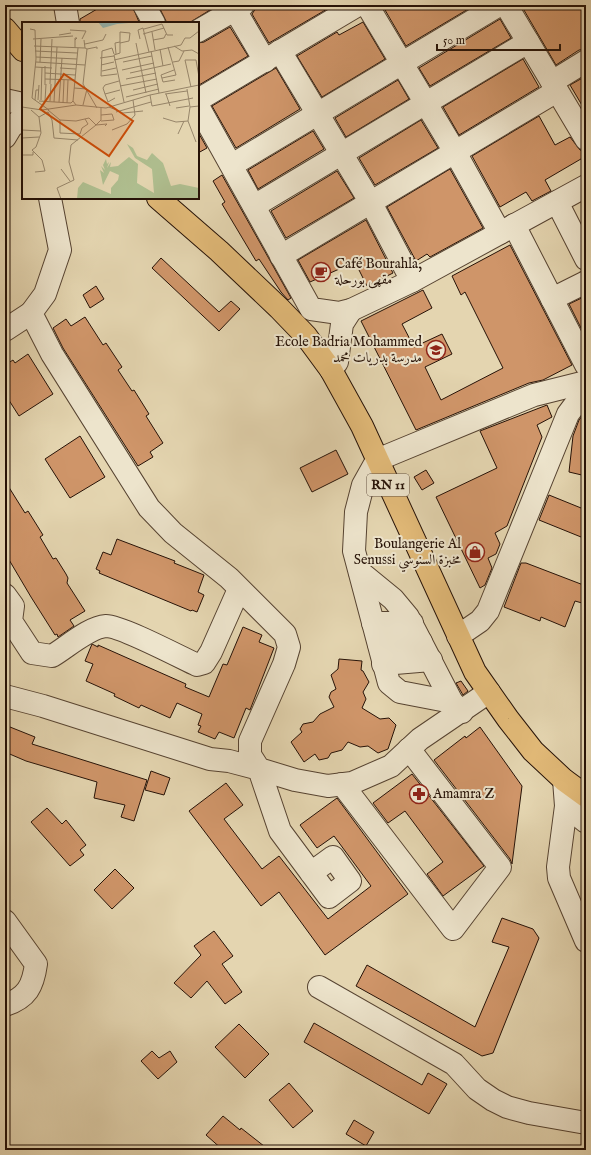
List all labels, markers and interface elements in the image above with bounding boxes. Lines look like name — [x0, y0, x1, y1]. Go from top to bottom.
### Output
inset map — [22, 22, 199, 199]
scale bar — [437, 26, 560, 52]
text: 50 m — [443, 33, 465, 48]
place label: Café Bourahla, مقهى بورحلة — [334, 255, 422, 289]
cafe icon: Café Bourahla, مقهى بورحلة — [310, 261, 332, 283]
place label: Ecole Badria Mohammed مدرسة بدريات محمد — [275, 333, 423, 367]
school or university icon: Ecole Badria Mohammed مدرسة بدريات محمد — [425, 339, 447, 361]
road number: RN 11 — [367, 474, 409, 496]
place label: Boulangerie Al Senussi مخبزة السنوسي — [354, 535, 462, 573]
shop icon: Boulangerie Al Senussi مخبزة السنوسي — [464, 541, 486, 563]
pharmacy icon: Amamra Z — [408, 783, 430, 805]
place label: Amamra Z — [432, 785, 494, 803]

